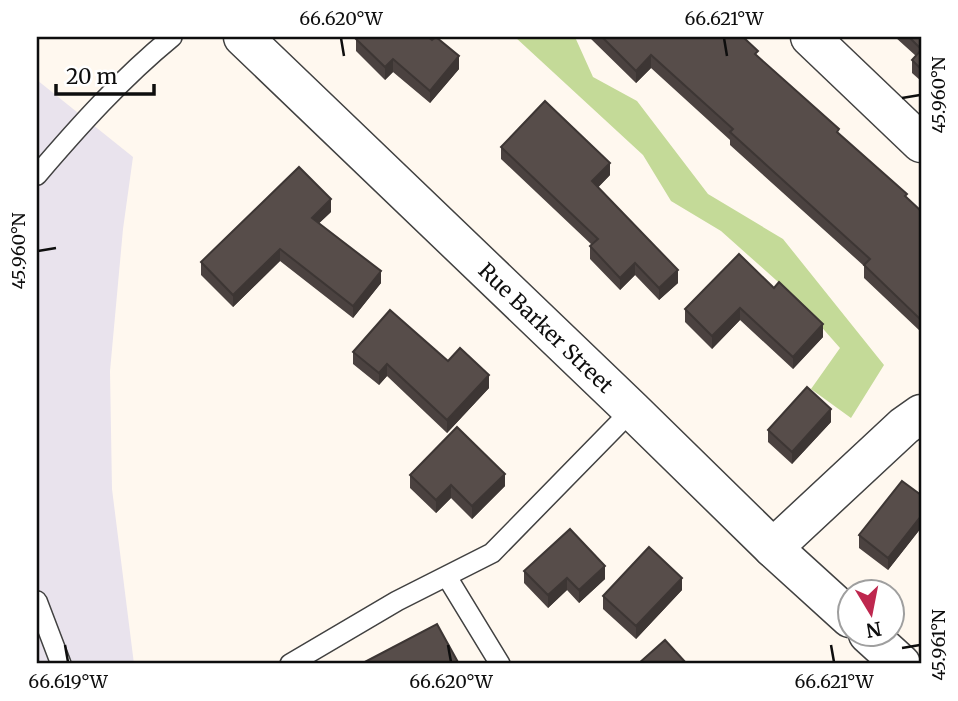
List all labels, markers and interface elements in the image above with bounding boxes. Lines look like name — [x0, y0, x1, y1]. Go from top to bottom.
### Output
text: 66.620°W — [299, 7, 384, 30]
text: 66.621°W — [685, 7, 765, 30]
scale bar — [56, 52, 154, 96]
text: 45.960°N — [927, 56, 950, 134]
text: 20 m — [66, 63, 118, 90]
text: 45.960°N — [7, 212, 30, 290]
street label: Rue Barker Street — [473, 257, 619, 399]
north arrow — [836, 578, 906, 648]
text: 45.961°N — [927, 609, 950, 681]
text: N — [864, 617, 883, 643]
text: 66.619°W — [28, 670, 109, 693]
text: 66.620°W — [409, 670, 494, 693]
text: 66.621°W — [795, 670, 875, 693]

